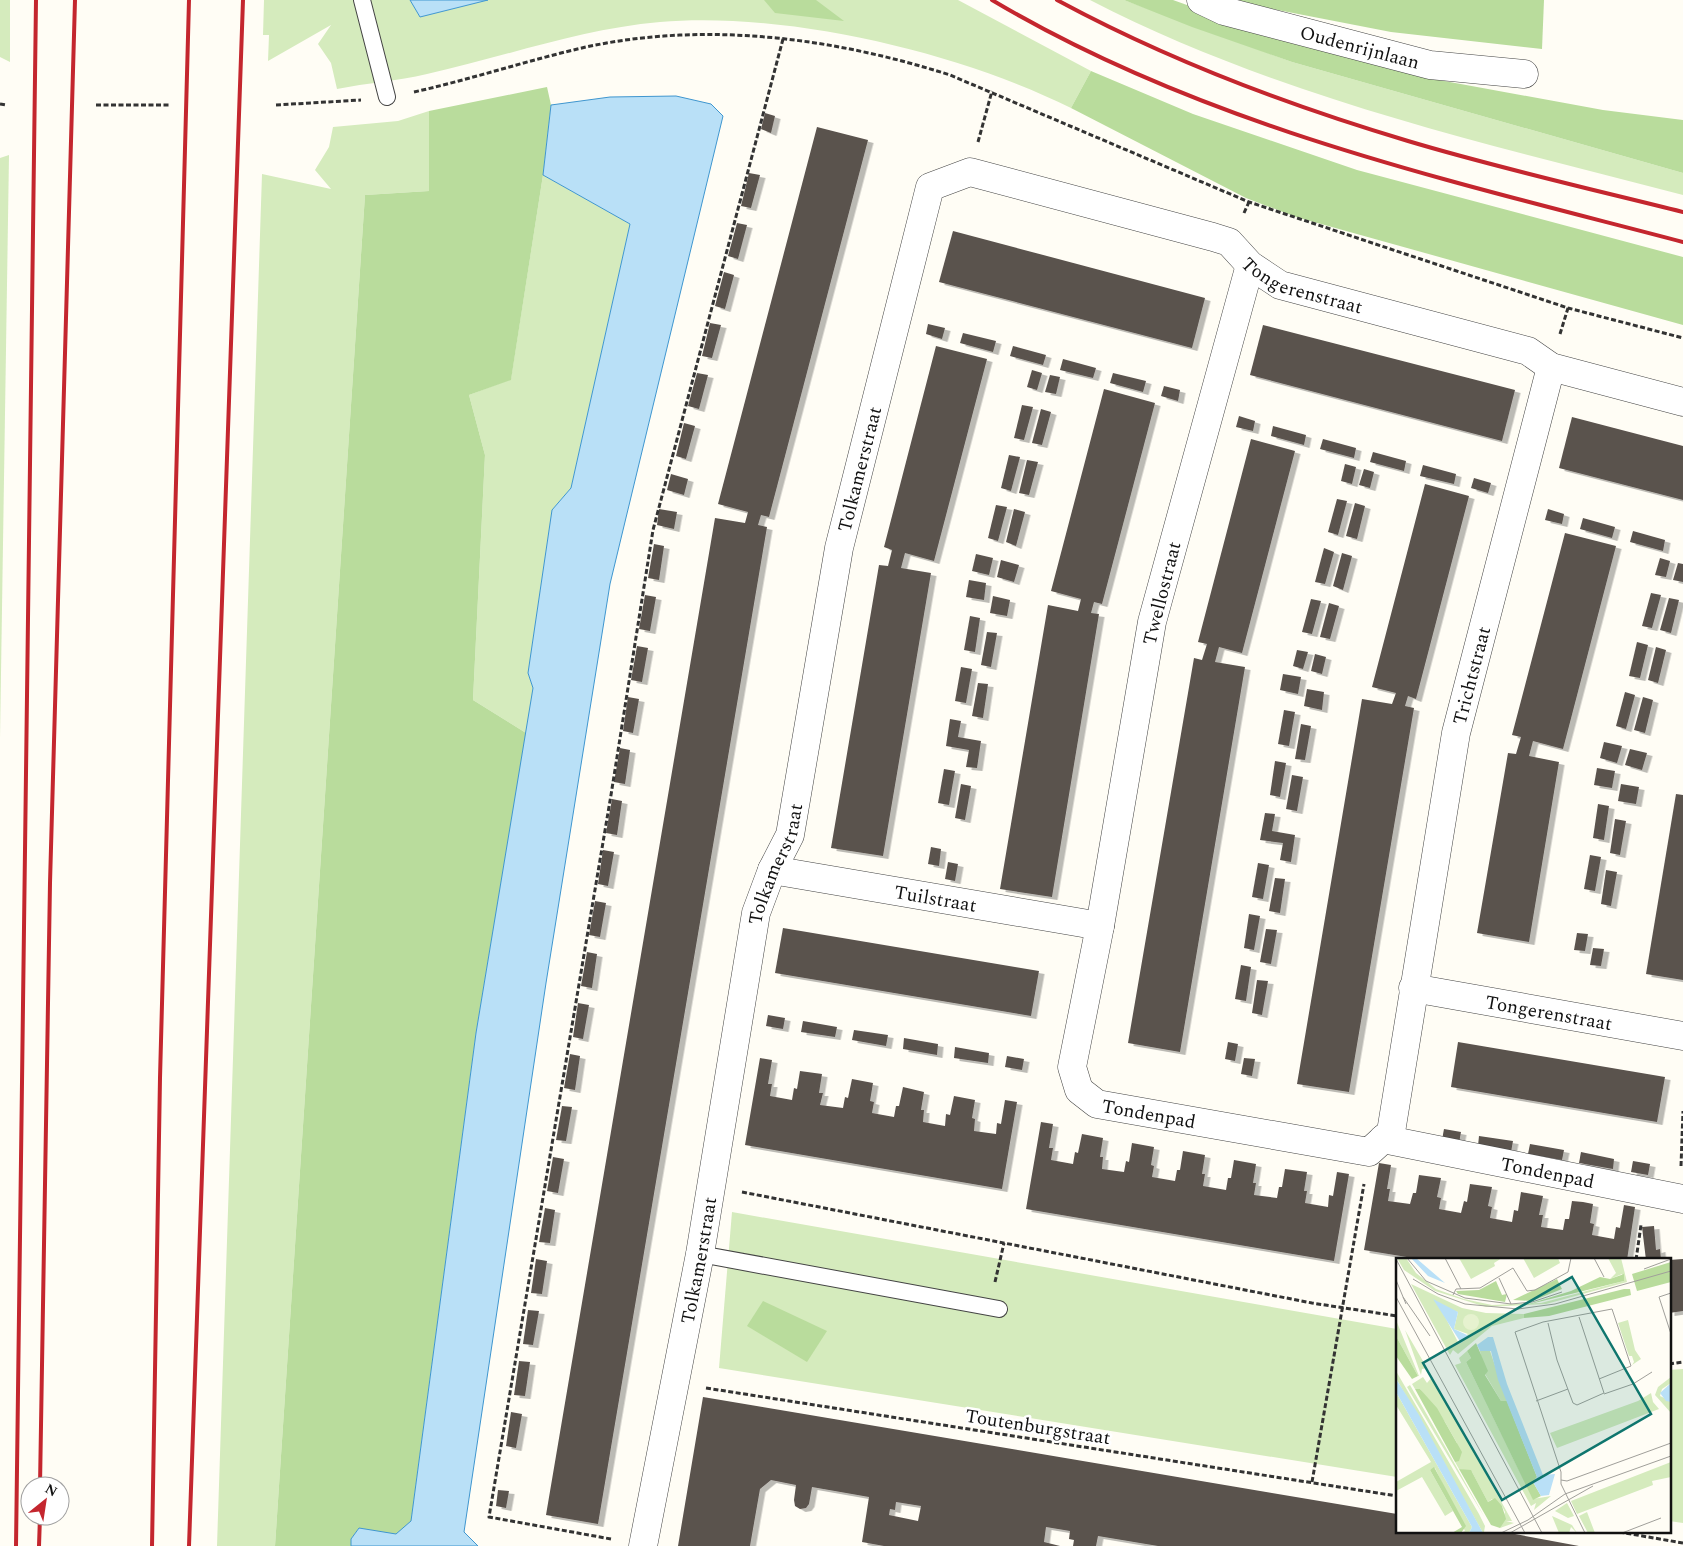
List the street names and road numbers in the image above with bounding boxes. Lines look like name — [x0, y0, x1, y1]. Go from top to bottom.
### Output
street label: Oudenrijnlaan — [1297, 18, 1423, 78]
street label: Tongerenstraat — [1233, 251, 1366, 322]
street label: Tolkamerstraat — [831, 403, 890, 535]
street label: Twellostraat — [1136, 538, 1189, 648]
street label: Trichtstraat — [1446, 623, 1499, 728]
street label: Tolkamerstraat — [741, 801, 811, 927]
street label: Tuilstraat — [892, 878, 979, 921]
street label: Tongerenstraat — [1483, 988, 1615, 1039]
street label: Tondenpad — [1099, 1092, 1198, 1137]
street label: Tondenpad — [1498, 1150, 1597, 1197]
street label: Tolkamerstraat — [674, 1195, 725, 1326]
street label: Toutenburgstraat — [963, 1402, 1113, 1453]

